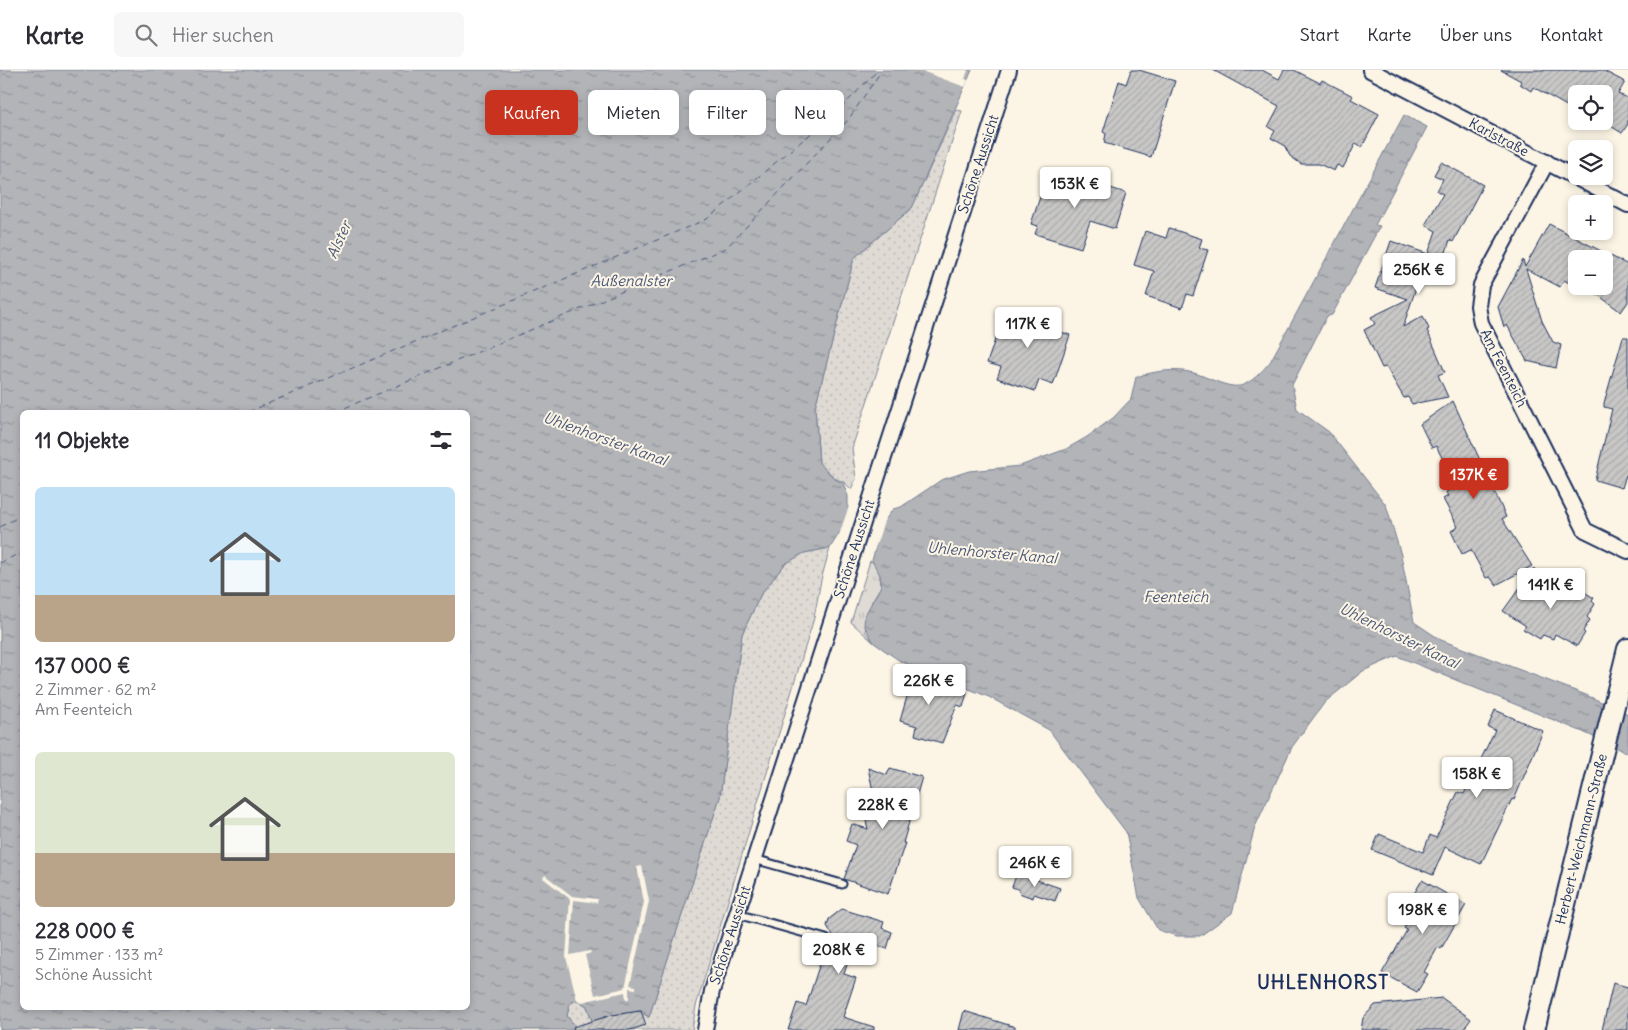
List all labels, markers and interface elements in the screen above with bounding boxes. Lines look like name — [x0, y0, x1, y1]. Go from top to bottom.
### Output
search box — [114, 12, 464, 57]
text: Karte — [25, 20, 84, 50]
icon: search — [132, 21, 160, 49]
text: Hier suchen — [172, 23, 274, 47]
text: Start — [1300, 23, 1339, 46]
text: Karte — [1367, 23, 1412, 46]
text: Über uns — [1440, 23, 1512, 46]
text: Kontakt — [1540, 23, 1603, 46]
map controls — [1568, 85, 1613, 295]
button: locate — [1568, 85, 1613, 130]
chip: Kaufen — [485, 90, 578, 135]
chip: Mieten — [588, 90, 679, 135]
chip: Filter — [689, 90, 766, 135]
chip: Neu — [776, 90, 844, 135]
street label: Schöne Aussicht — [954, 112, 1003, 216]
street label: Karlstraße — [1466, 114, 1532, 160]
button: layers — [1568, 140, 1613, 185]
pin: 153K € — [1034, 166, 1116, 209]
text: 153K € — [1051, 173, 1099, 193]
button: + — [1568, 195, 1613, 240]
water label: Alster — [322, 216, 356, 261]
button: − — [1568, 250, 1613, 295]
pin: 256K € — [1378, 252, 1460, 295]
text: 256K € — [1393, 259, 1445, 279]
water label: Außenalster — [590, 271, 673, 290]
pin: 117K € — [987, 306, 1069, 349]
text: 117K € — [1006, 313, 1050, 333]
street label: Am Feenteich — [1477, 326, 1531, 410]
water label: Uhlenhorster Kanal — [541, 407, 672, 471]
icon: filters — [427, 426, 455, 454]
text: 11 Objekte — [35, 427, 129, 454]
pin: 137K € — [1433, 458, 1515, 500]
text: 137K € — [1450, 464, 1498, 484]
street label: Schöne Aussicht — [830, 497, 879, 601]
icon: home — [200, 519, 290, 609]
water label: Uhlenhorster Kanal — [926, 537, 1060, 568]
pin: 141K € — [1510, 568, 1592, 610]
text: 141K € — [1528, 574, 1574, 594]
water label: Feenteich — [1143, 587, 1209, 606]
water label: Uhlenhorster Kanal — [1337, 599, 1464, 674]
text: 137 000 € — [35, 652, 131, 679]
pin: 226K € — [888, 664, 970, 706]
text: 226K € — [904, 670, 954, 690]
text: 2 Zimmer · 62 m² — [35, 679, 156, 699]
text: Am Feenteich — [35, 699, 132, 719]
street label: Herbert-Weichmann-Straße — [1551, 752, 1611, 926]
pin: 158K € — [1436, 756, 1518, 799]
text: 158K € — [1453, 763, 1501, 783]
icon: home — [200, 784, 290, 874]
pin: 228K € — [842, 788, 924, 830]
text: 228K € — [858, 794, 908, 814]
pin: 246K € — [994, 846, 1076, 888]
text: 246K € — [1010, 852, 1060, 872]
street label: Schöne Aussicht — [706, 883, 755, 987]
pin: 198K € — [1382, 892, 1464, 935]
text: 198K € — [1399, 899, 1447, 919]
text: 228 000 € — [35, 917, 135, 944]
pin: 208K € — [798, 932, 880, 975]
text: 208K € — [813, 939, 865, 959]
text: 5 Zimmer · 133 m² — [35, 944, 163, 964]
text: Schöne Aussicht — [35, 964, 152, 984]
district label: UHLENHORST — [1257, 970, 1389, 994]

